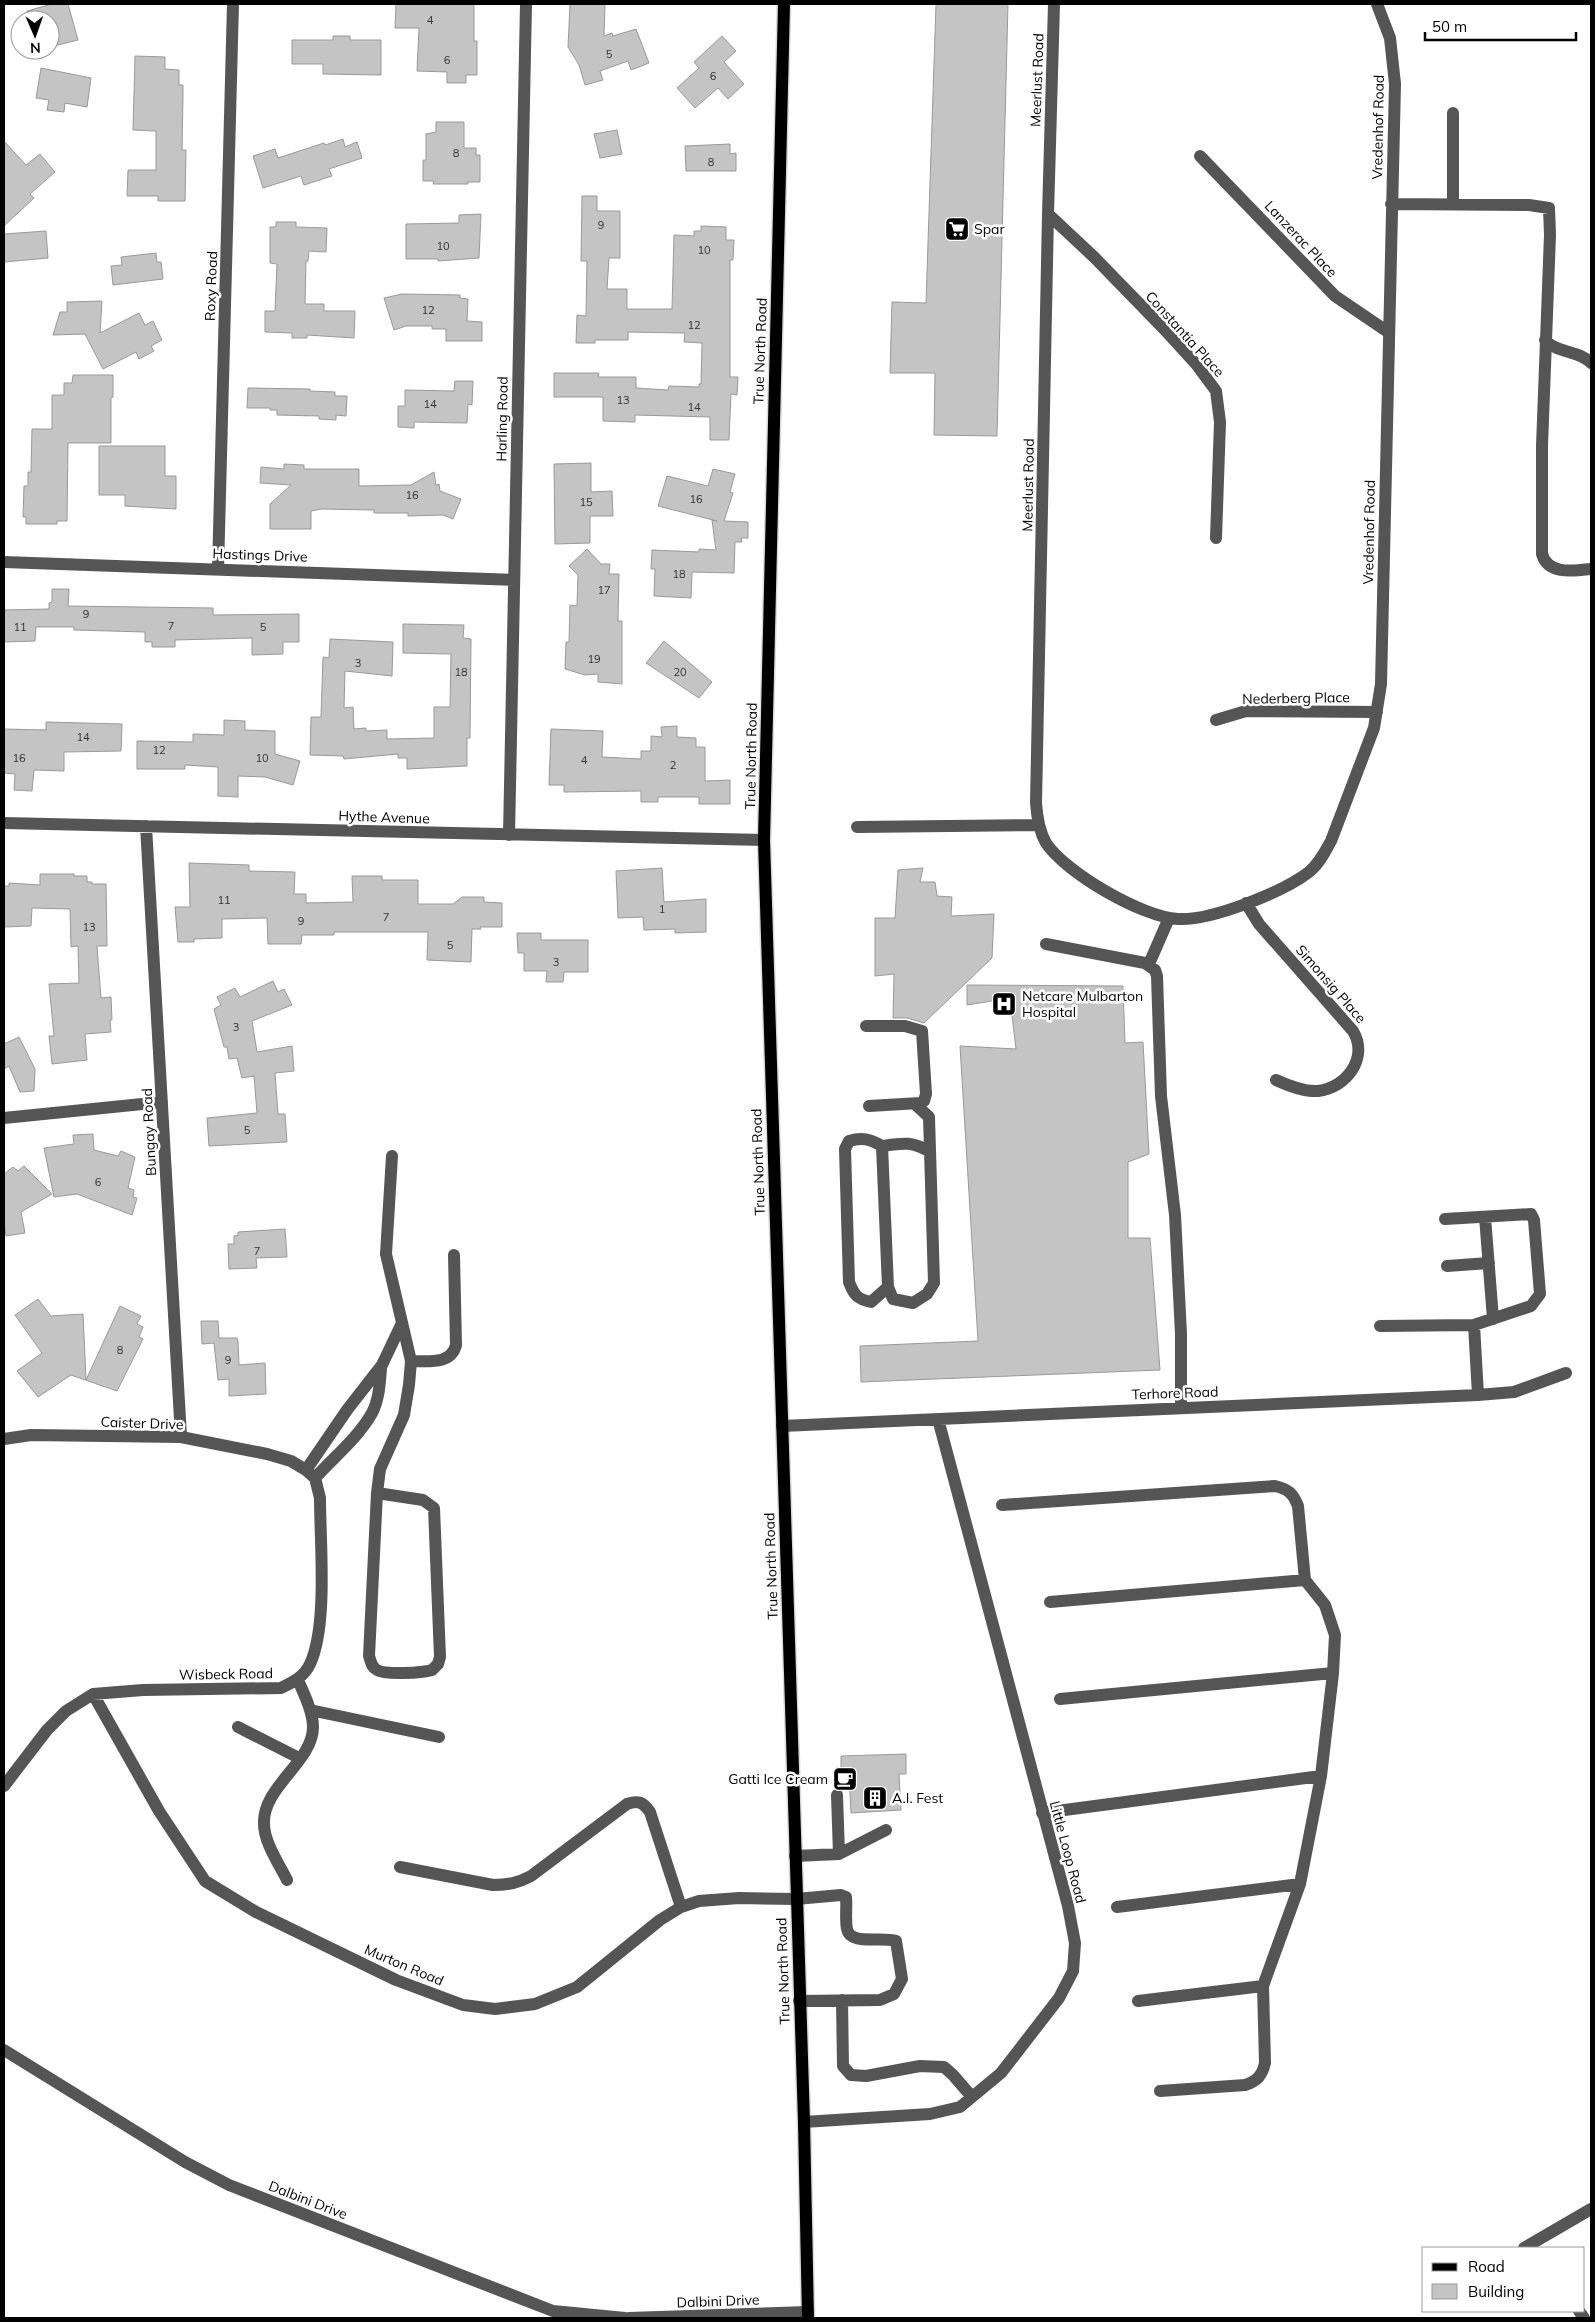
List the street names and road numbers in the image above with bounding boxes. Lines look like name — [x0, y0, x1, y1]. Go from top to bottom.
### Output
street label: Meerlust Road — [1026, 33, 1048, 127]
street label: Vredenhof Road — [1368, 75, 1388, 179]
street label: Lanzerac Place — [1261, 197, 1341, 281]
street label: Roxy Road — [201, 251, 221, 321]
street label: Constantia Place — [1142, 287, 1228, 381]
street label: True North Road — [749, 297, 771, 405]
street label: Harling Road — [492, 376, 512, 462]
street label: Meerlust Road — [1018, 438, 1038, 532]
street label: Vredenhof Road — [1359, 480, 1379, 584]
street label: Hastings Drive — [212, 544, 308, 566]
street label: Nederberg Place — [1242, 688, 1350, 708]
street label: True North Road — [741, 702, 761, 810]
street label: Hythe Avenue — [338, 806, 430, 828]
street label: Simonsig Place — [1292, 941, 1370, 1027]
street label: Bungay Road — [138, 1088, 160, 1176]
street label: True North Road — [747, 1108, 769, 1216]
street label: Terhore Road — [1131, 1382, 1219, 1404]
street label: Caister Drive — [100, 1413, 184, 1433]
street label: True North Road — [760, 1512, 782, 1620]
street label: Wisbeck Road — [179, 1664, 273, 1684]
street label: Little Loop Road — [1046, 1799, 1090, 1905]
street label: True North Road — [772, 1917, 794, 2025]
street label: Murton Road — [362, 1940, 446, 1990]
street label: Dalbini Drive — [266, 2177, 350, 2223]
street label: Dalbini Drive — [676, 2291, 760, 2311]

